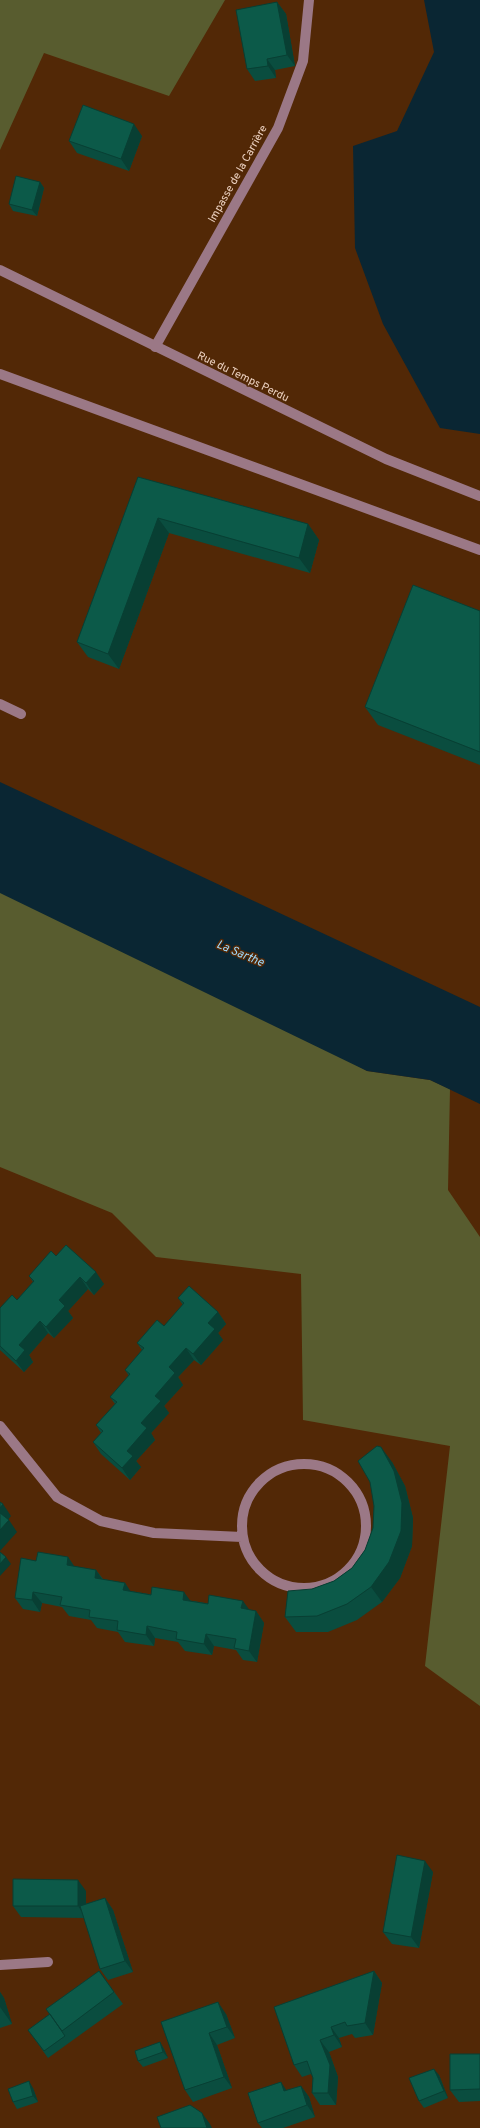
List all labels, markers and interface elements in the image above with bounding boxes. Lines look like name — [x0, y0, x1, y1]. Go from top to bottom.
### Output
street label: Impasse de la Carrière — [205, 123, 271, 225]
street label: Rue du Temps Perdu — [195, 349, 291, 405]
water label: La Sarthe — [214, 937, 267, 971]

